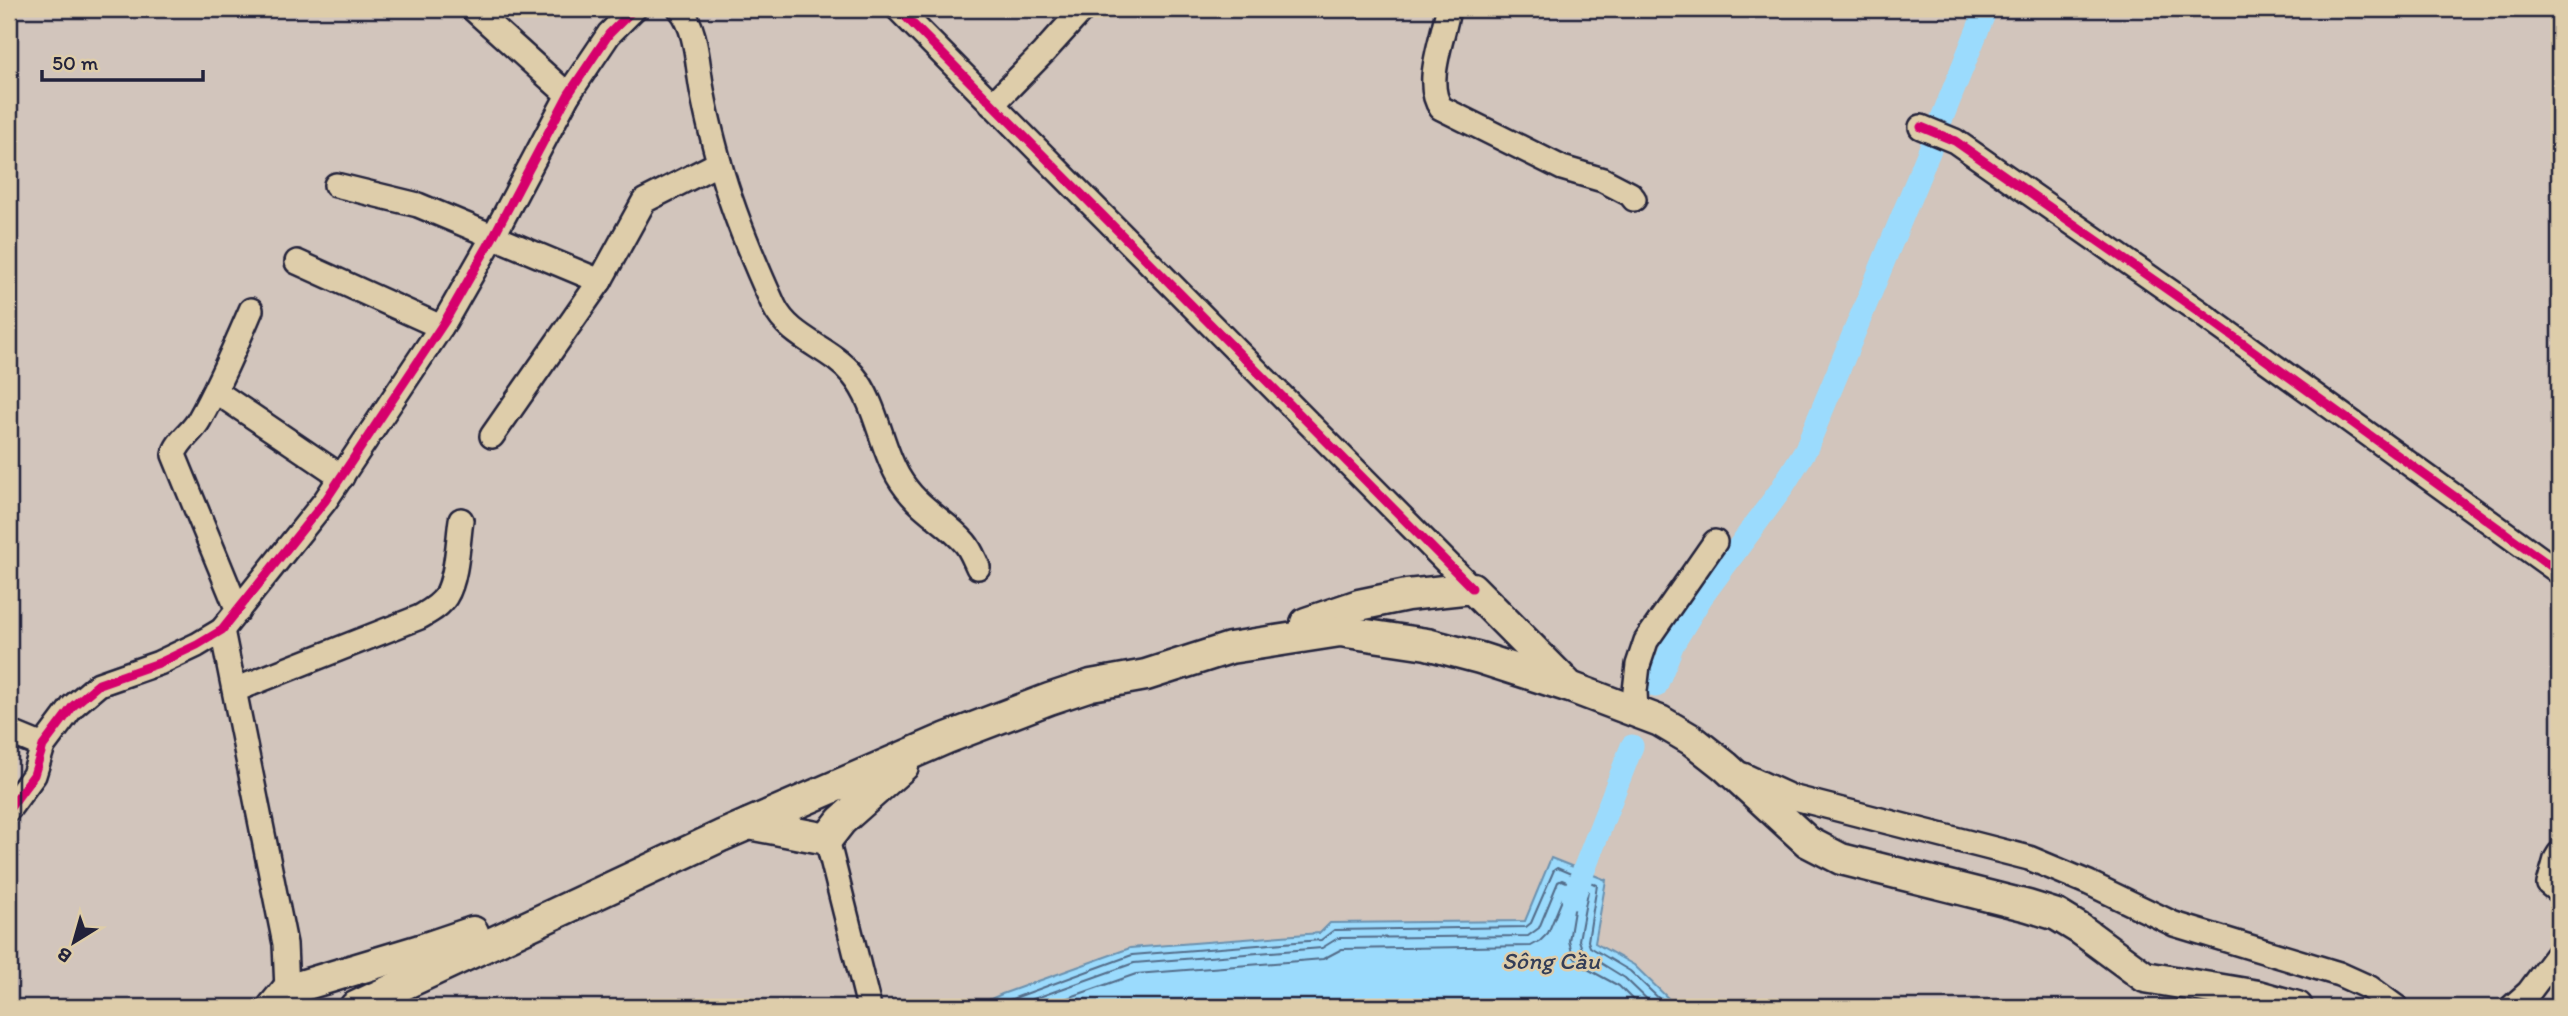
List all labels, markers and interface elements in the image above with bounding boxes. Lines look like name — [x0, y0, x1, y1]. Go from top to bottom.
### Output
scale bar — [42, 38, 203, 82]
text: 50 m — [52, 50, 99, 75]
north arrow — [38, 908, 108, 978]
text: B — [52, 942, 76, 968]
water label: Sông Cầu — [1502, 946, 1601, 975]

